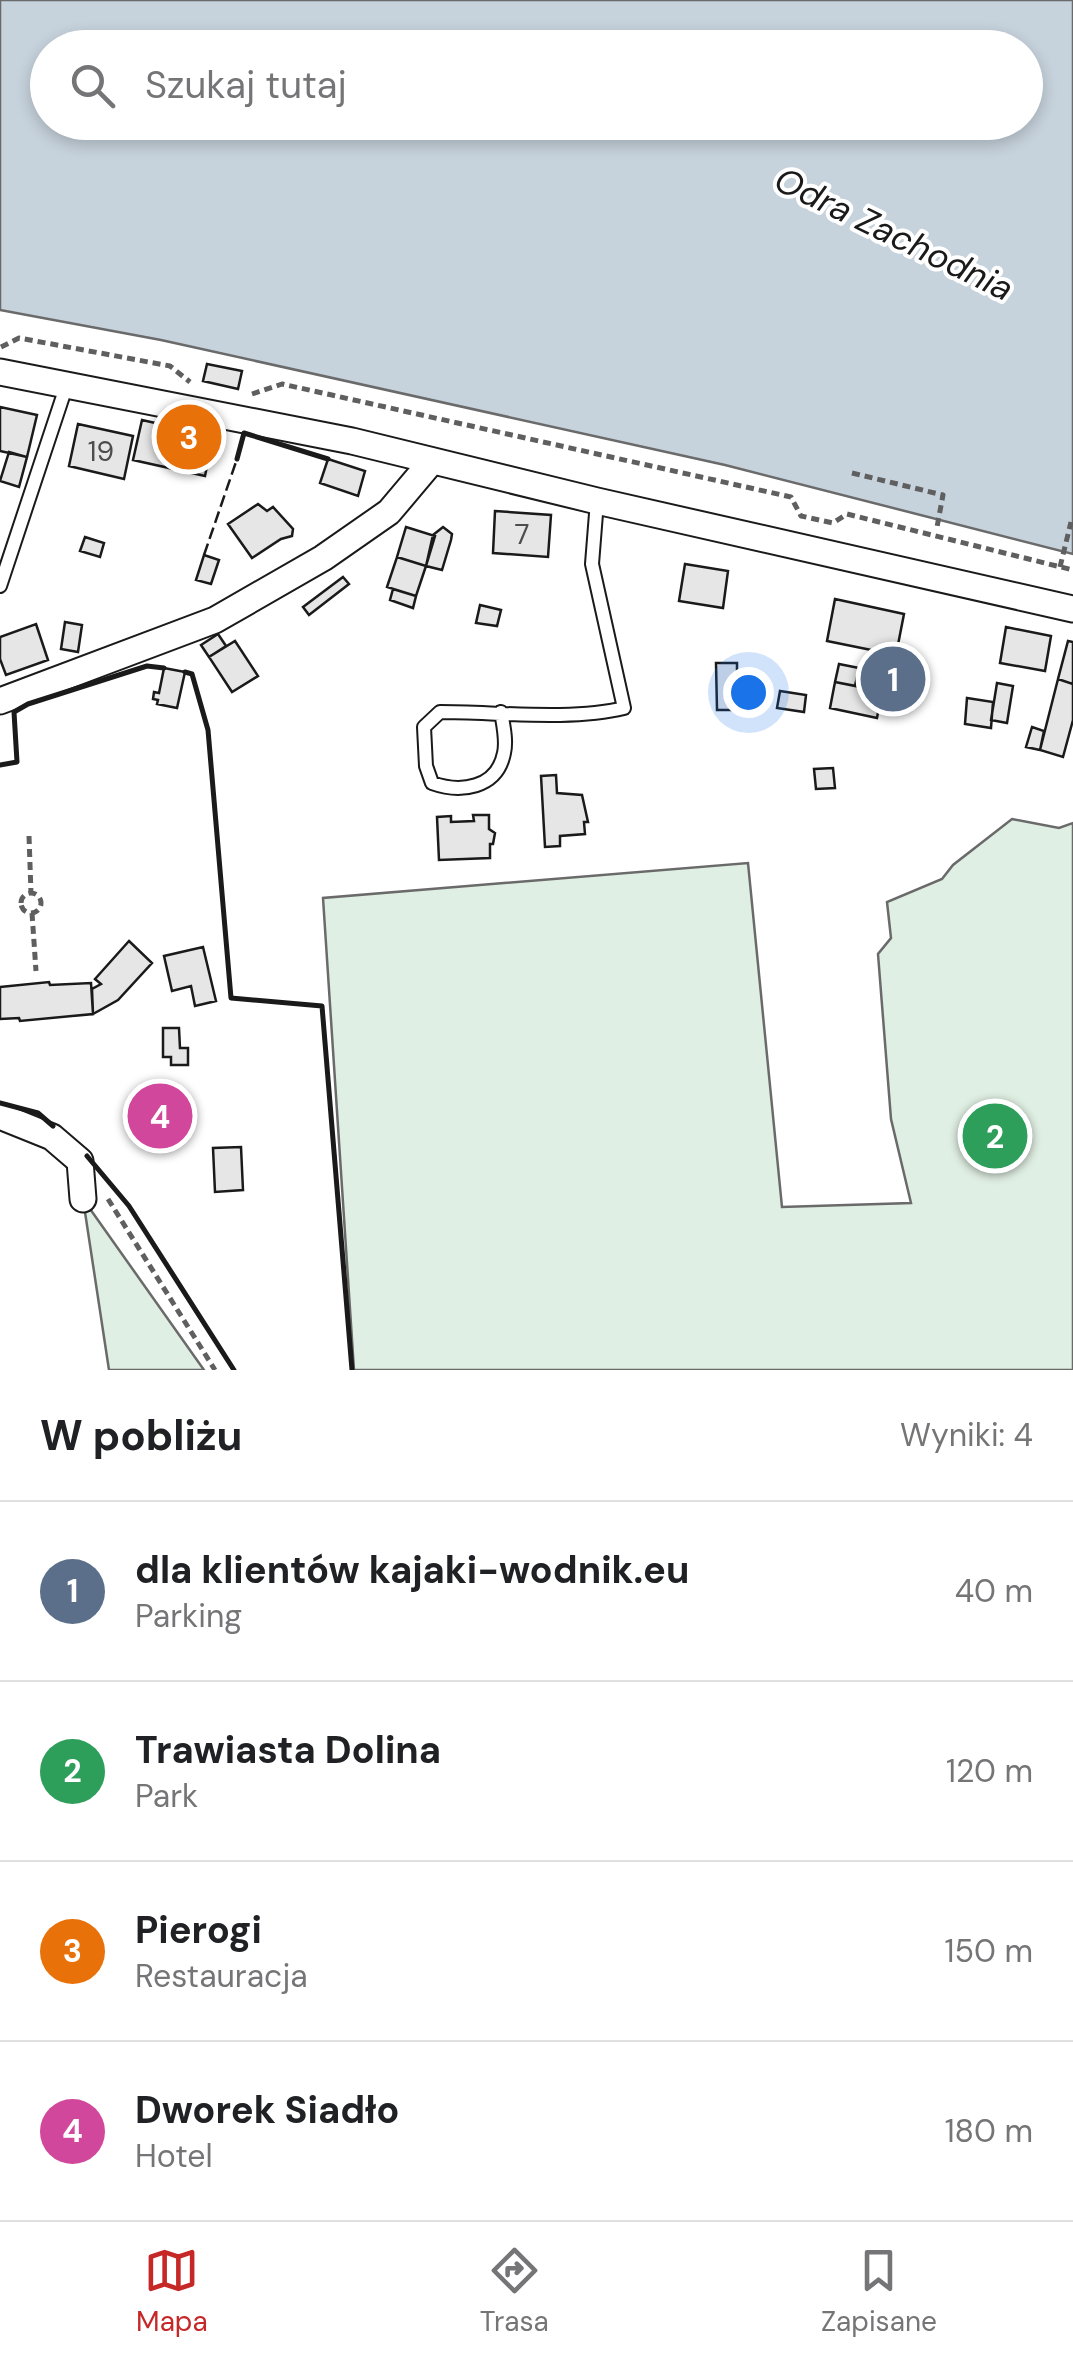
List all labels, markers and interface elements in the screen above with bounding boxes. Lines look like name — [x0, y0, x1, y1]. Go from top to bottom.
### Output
search box — [30, 30, 1043, 140]
icon: search — [65, 58, 120, 113]
text: Szukaj tutaj — [145, 60, 347, 110]
water label: Odra Zachodnia — [767, 156, 1021, 312]
pin: 3 — [156, 400, 222, 474]
house number: 19 — [88, 433, 114, 470]
house number: 7 — [515, 516, 529, 553]
pin: 1 — [860, 642, 926, 716]
your location — [723, 667, 774, 718]
pin: 4 — [128, 1078, 192, 1154]
pin: 2 — [962, 1098, 1028, 1174]
text: W pobliżu — [40, 1408, 242, 1463]
text: Wyniki: 4 — [900, 1414, 1033, 1456]
text: dla klientów kajaki-wodnik.eu — [135, 1545, 689, 1595]
text: 1 — [67, 1570, 78, 1612]
text: 40 m — [955, 1570, 1033, 1612]
text: Parking — [135, 1595, 242, 1637]
text: Trawiasta Dolina — [135, 1725, 441, 1775]
text: 2 — [63, 1750, 82, 1792]
text: 120 m — [946, 1750, 1033, 1792]
text: Park — [135, 1775, 198, 1817]
text: Pierogi — [135, 1905, 262, 1955]
text: 3 — [63, 1930, 82, 1972]
text: 150 m — [945, 1930, 1033, 1972]
text: Restauracja — [135, 1955, 308, 1997]
text: Dworek Siadło — [135, 2085, 399, 2135]
text: 4 — [62, 2110, 83, 2152]
text: 180 m — [945, 2110, 1033, 2152]
text: Hotel — [135, 2135, 213, 2177]
tab: Mapa — [136, 2243, 208, 2340]
tab: Trasa — [480, 2243, 549, 2340]
tab: Zapisane — [821, 2243, 937, 2340]

